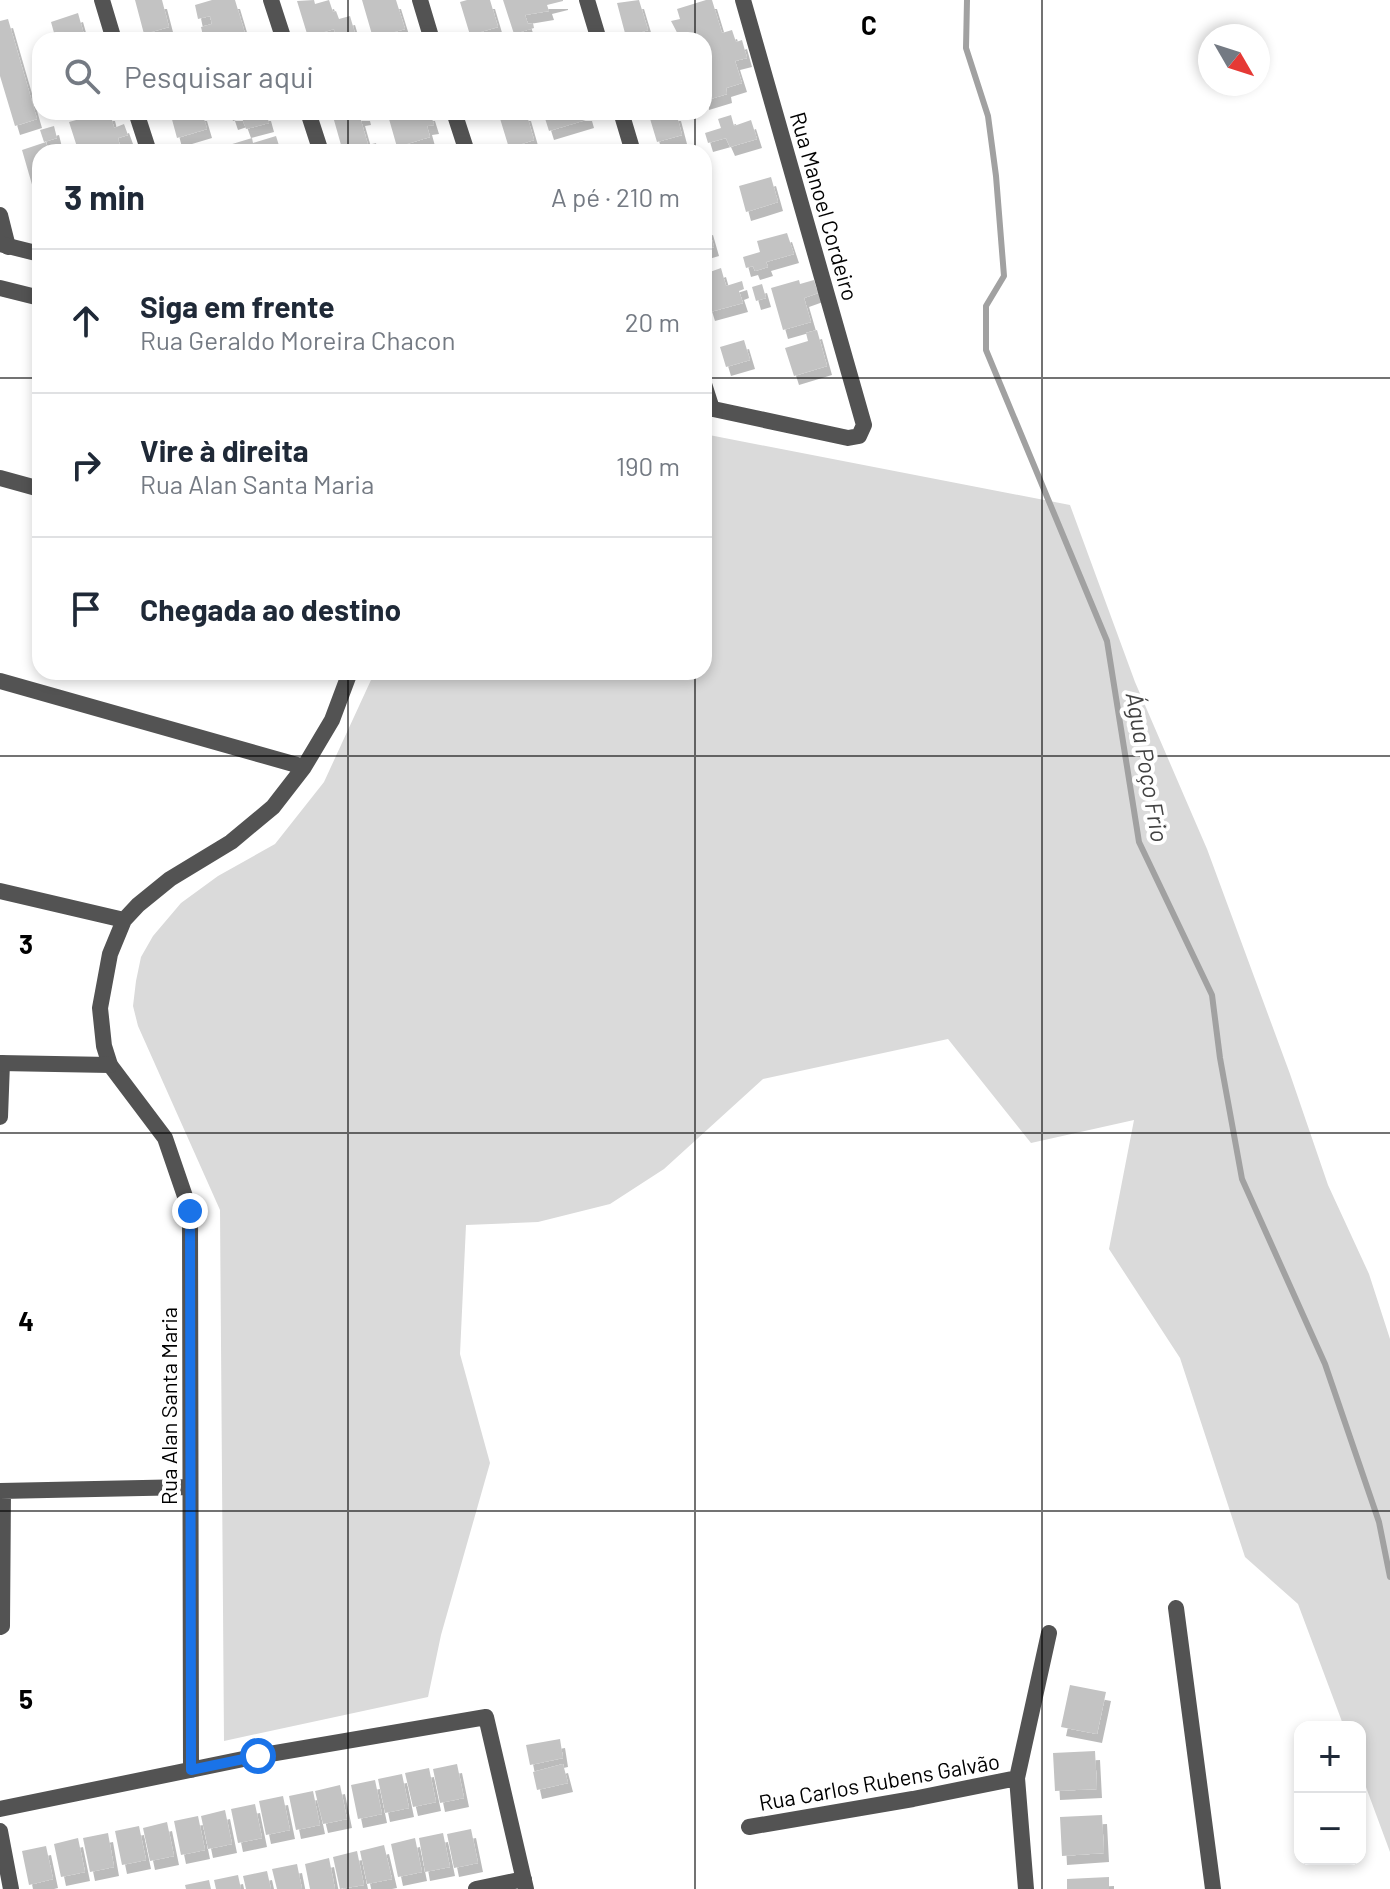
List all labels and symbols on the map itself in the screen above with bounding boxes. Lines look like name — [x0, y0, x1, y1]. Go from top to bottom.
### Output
text: C — [861, 9, 877, 40]
north arrow — [1198, 24, 1270, 96]
street label: Rua Manoel Cordeiro — [786, 109, 864, 303]
water label: Água Poço Frio — [1121, 690, 1175, 844]
text: 3 — [19, 928, 33, 959]
route end — [172, 1193, 208, 1229]
text: 4 — [18, 1305, 34, 1336]
street label: Rua Alan Santa Maria — [155, 1307, 181, 1505]
text: 5 — [19, 1683, 33, 1714]
route start — [240, 1738, 276, 1774]
street label: Rua Carlos Rubens Galvão — [757, 1747, 1001, 1815]

